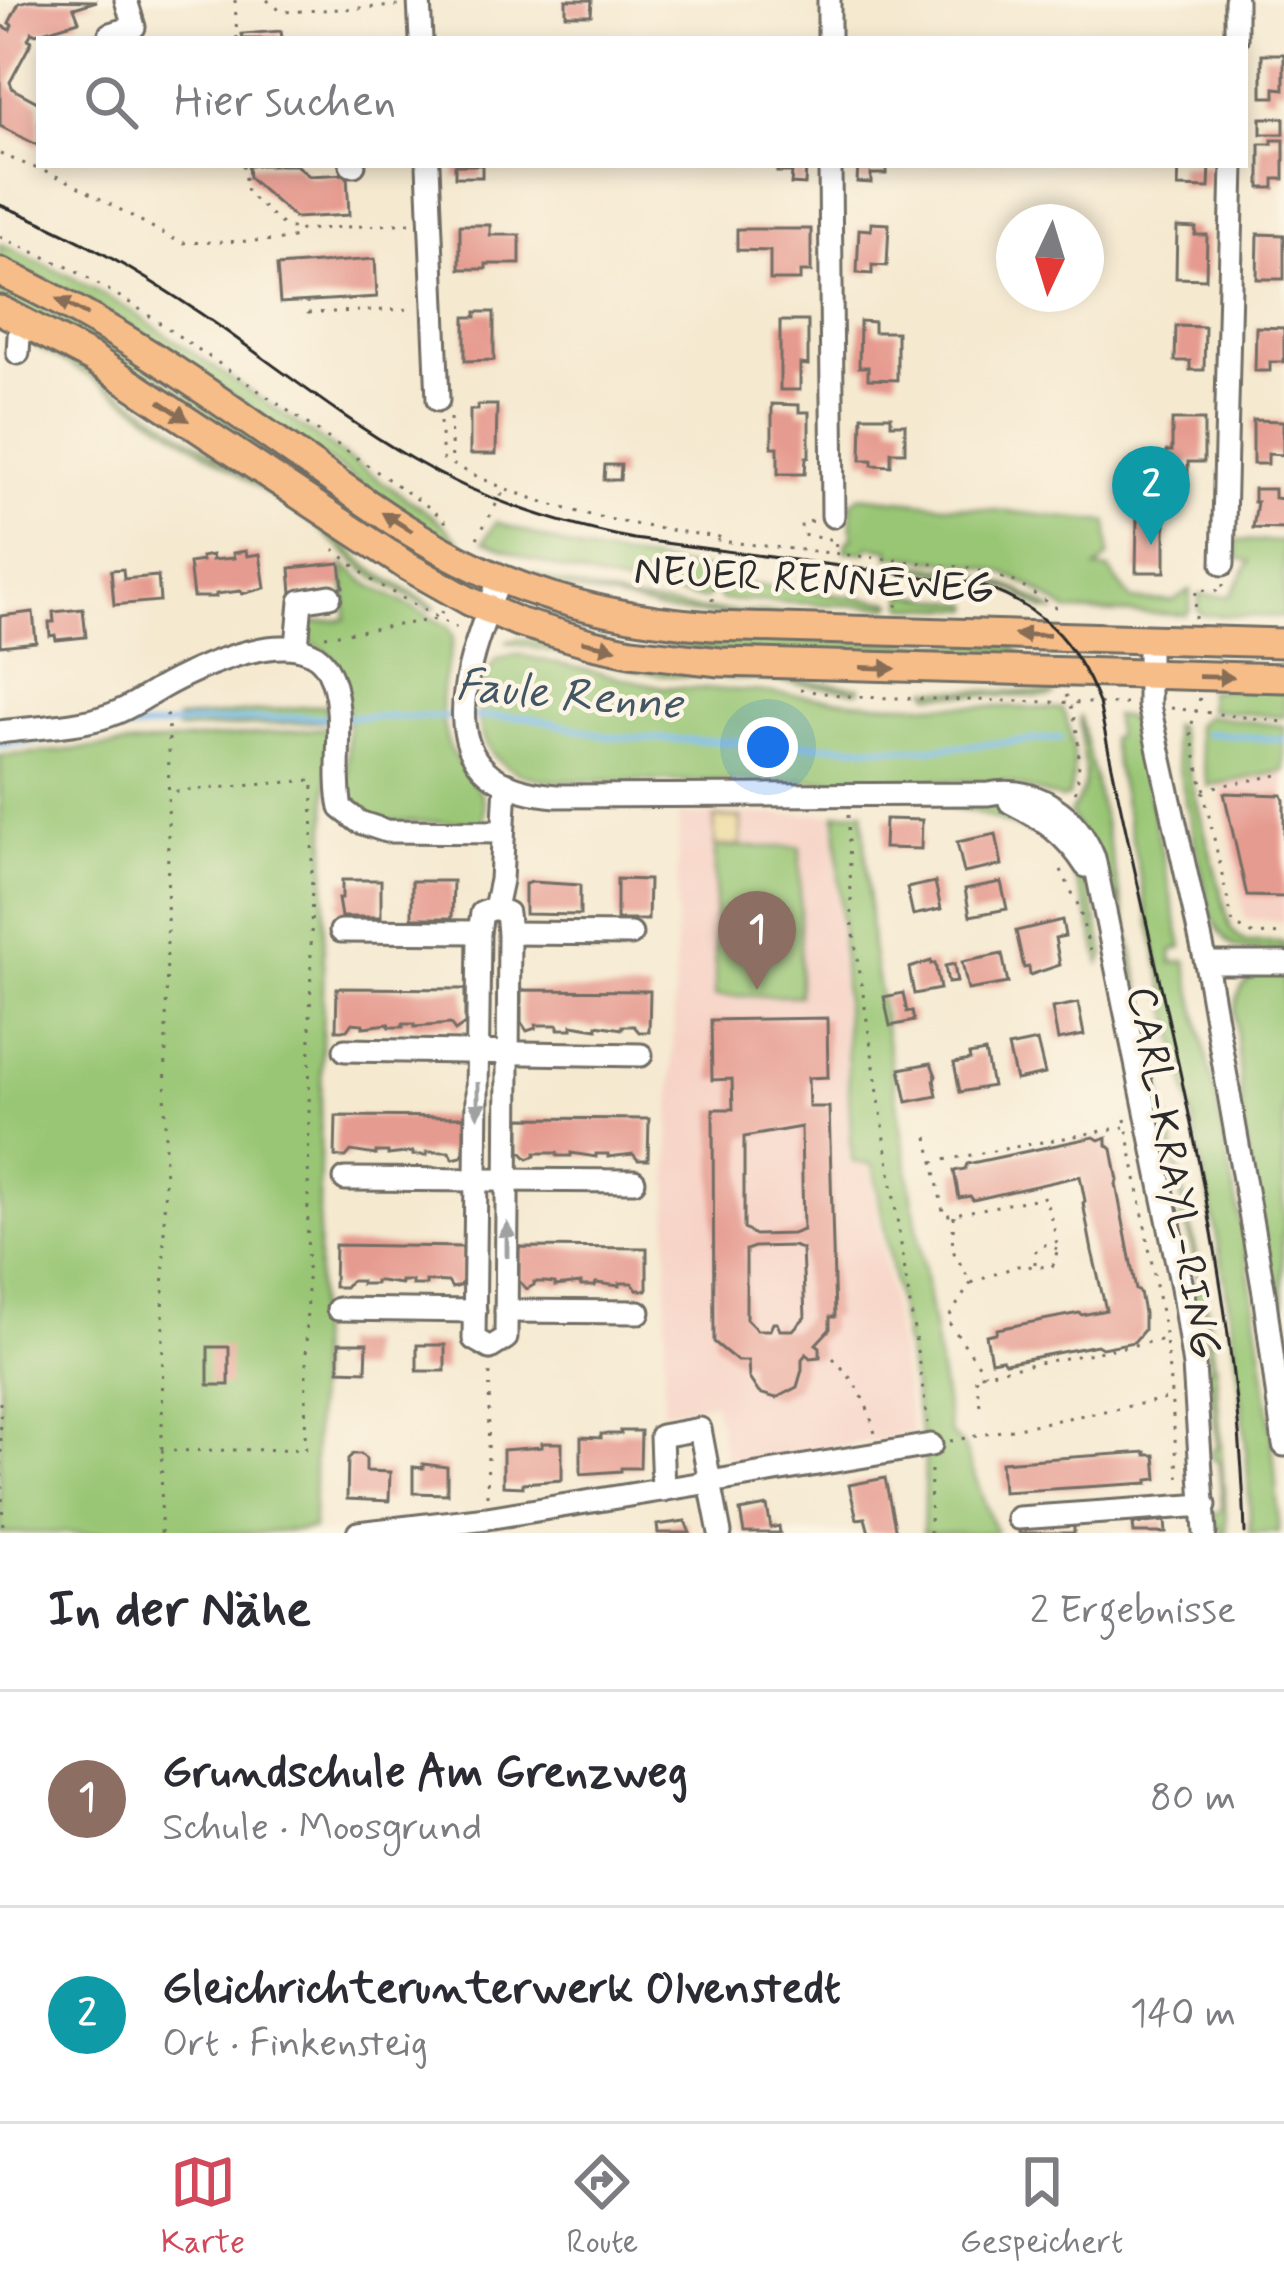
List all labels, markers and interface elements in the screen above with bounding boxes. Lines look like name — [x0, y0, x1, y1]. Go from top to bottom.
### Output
search box — [36, 36, 1248, 168]
icon: search — [78, 69, 144, 135]
text: Hier suchen — [174, 73, 396, 132]
north arrow — [996, 204, 1104, 312]
one-way arrow — [54, 297, 89, 318]
one-way arrow — [157, 399, 190, 421]
pin: 2 — [1112, 446, 1190, 545]
one-way arrow — [380, 512, 414, 533]
street label: NEUER RENNEWEG — [632, 544, 996, 618]
one-way arrow — [1012, 626, 1050, 645]
one-way arrow — [580, 636, 618, 655]
water label: Faule Renne — [454, 657, 687, 735]
one-way arrow — [860, 659, 898, 678]
one-way arrow — [1198, 667, 1236, 686]
your location — [738, 717, 798, 777]
pin: 1 — [718, 891, 796, 990]
street label: CARL-KRAYL-RING — [1112, 982, 1232, 1364]
one-way arrow — [468, 1082, 488, 1120]
one-way arrow — [497, 1220, 517, 1258]
text: In der Nähe — [48, 1578, 311, 1644]
text: 2 Ergebnisse — [1030, 1586, 1236, 1637]
text: Grundschule Am Grenzweg — [162, 1744, 688, 1803]
text: 1 — [78, 1773, 96, 1824]
text: 80 m — [1150, 1773, 1236, 1824]
text: Schule · Moosgrund — [162, 1803, 482, 1854]
text: Gleichrichterunterwerk Olvenstedt — [162, 1960, 841, 2019]
text: 2 — [77, 1989, 97, 2040]
text: 140 m — [1130, 1989, 1236, 2040]
text: Ort · Finkensteig — [162, 2019, 428, 2070]
tab: Karte — [161, 2149, 245, 2265]
tab: Route — [566, 2149, 638, 2265]
tab: Gespeichert — [960, 2149, 1123, 2265]

